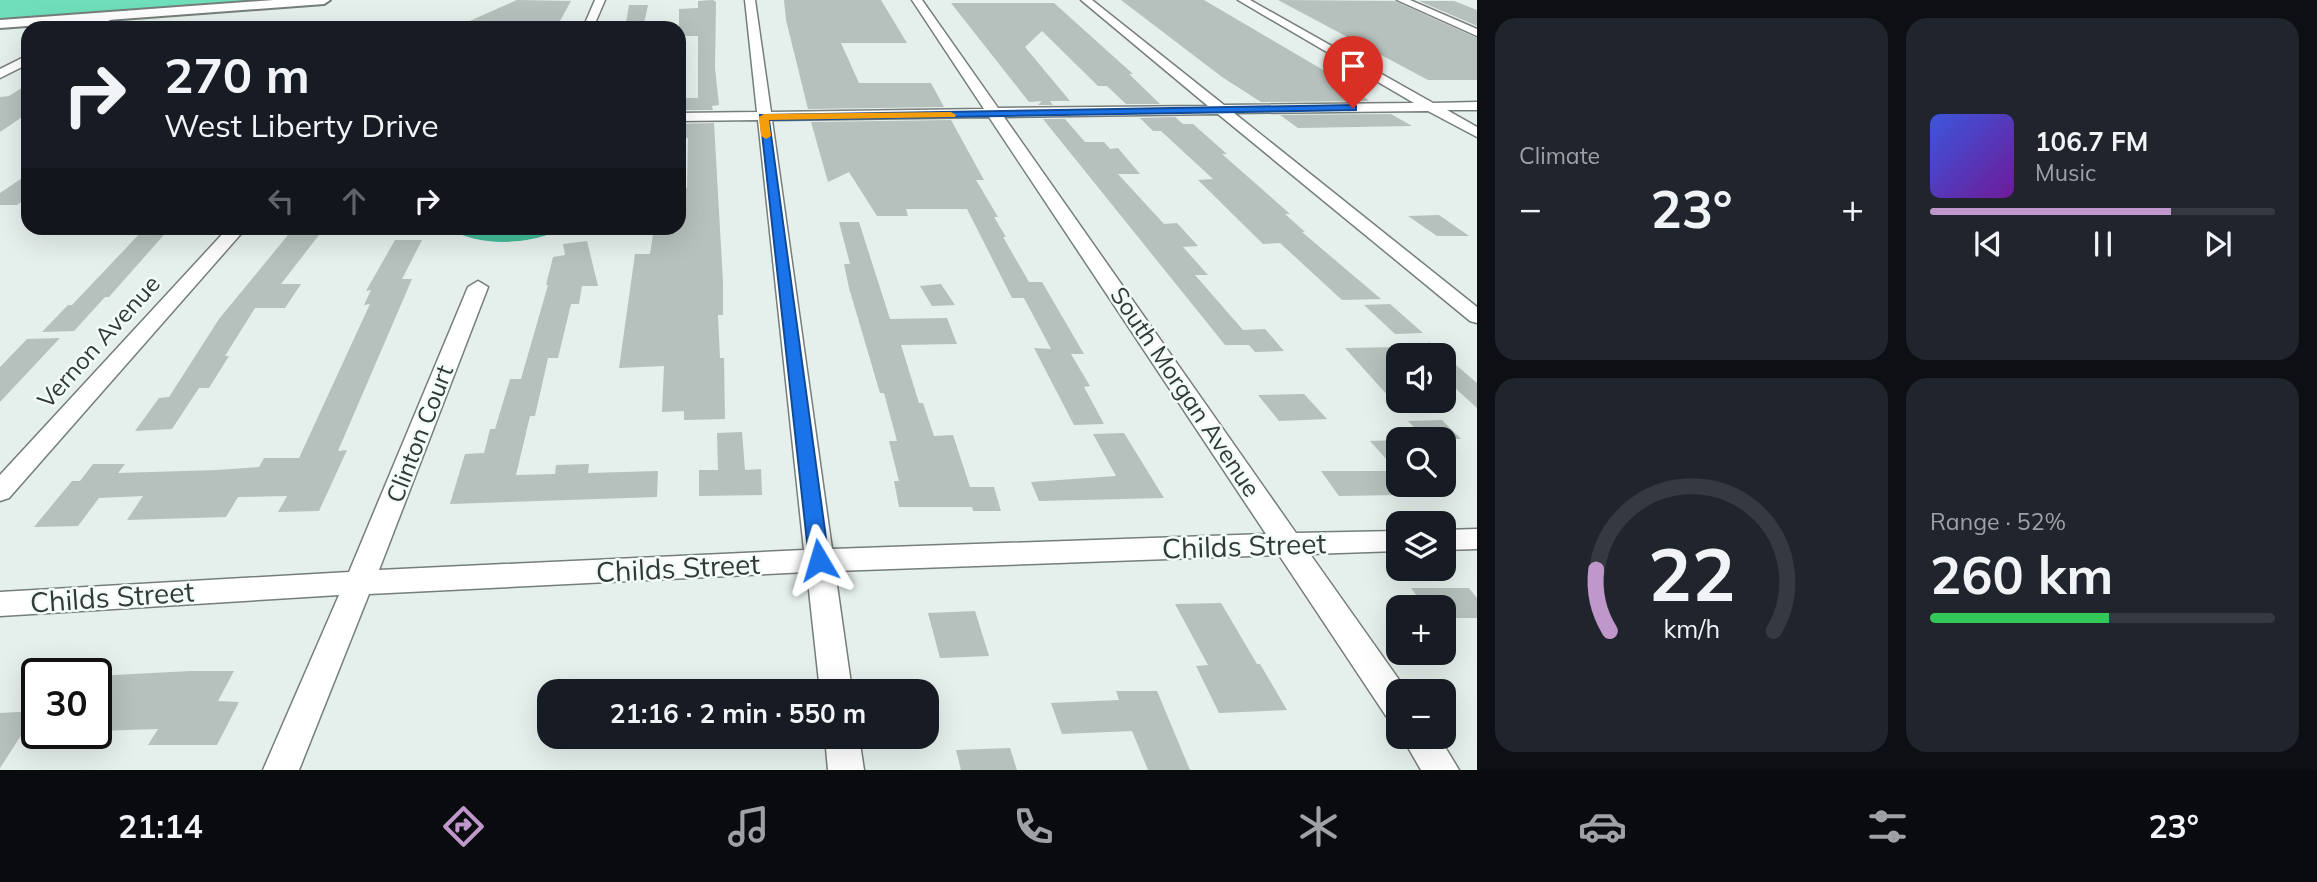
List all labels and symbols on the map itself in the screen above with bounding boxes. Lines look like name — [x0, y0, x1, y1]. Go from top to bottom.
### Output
pin — [1323, 36, 1383, 108]
street label: Vernon Avenue — [31, 269, 166, 414]
street label: South Morgan Avenue — [1104, 281, 1267, 502]
street label: Clinton Court — [379, 361, 459, 507]
position arrow — [782, 523, 856, 597]
street label: Childs Street — [1161, 525, 1327, 566]
street label: Childs Street — [595, 546, 761, 589]
street label: Childs Street — [29, 573, 195, 620]
speed limit sign: 30 — [21, 658, 112, 749]

